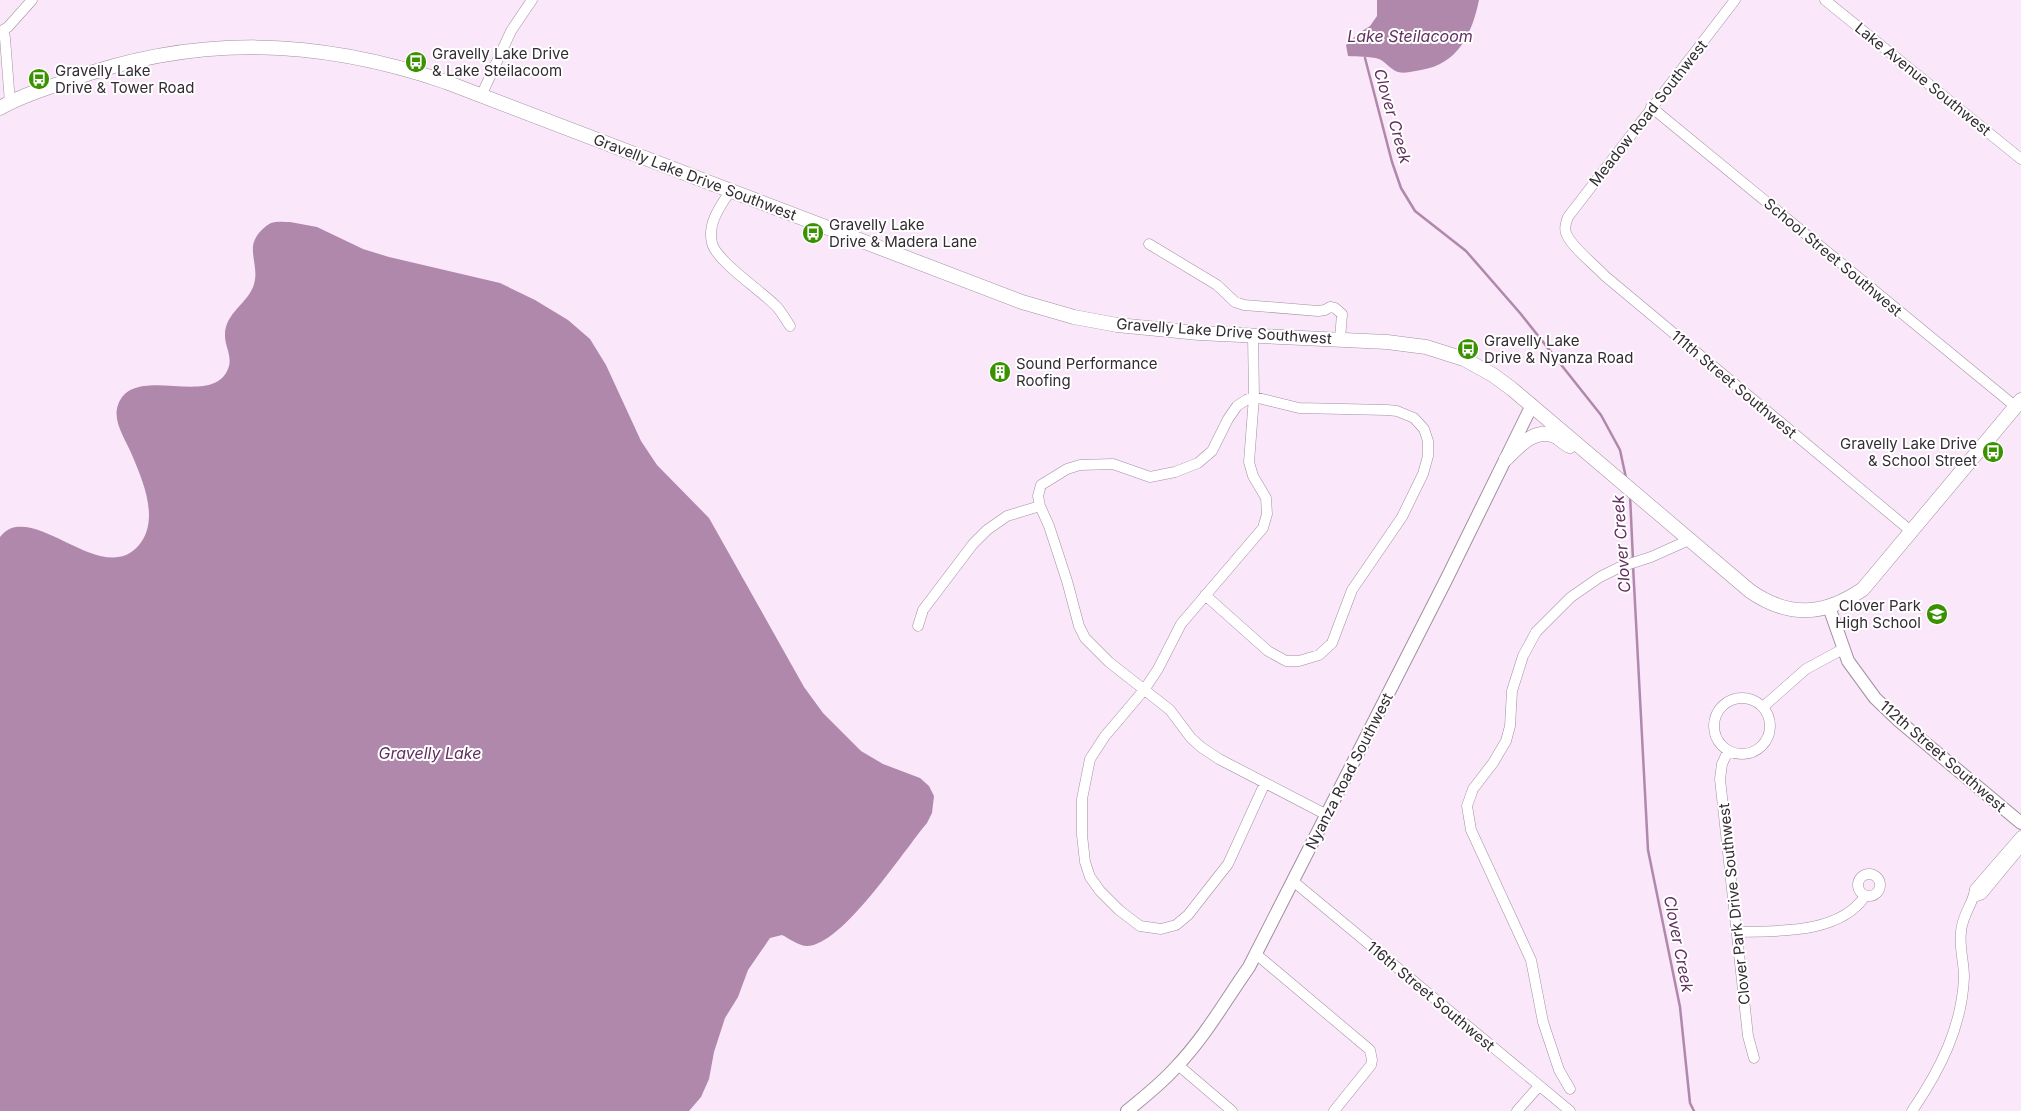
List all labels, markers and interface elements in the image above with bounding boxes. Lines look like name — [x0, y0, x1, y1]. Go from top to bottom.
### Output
street label: Lake Avenue Southwest — [1851, 18, 1995, 140]
water label: Lake Steilacoom — [1347, 26, 1473, 46]
street label: Meadow Road Southwest — [1585, 36, 1711, 190]
place label: Gravelly Lake Drive & Lake Steilacoom — [432, 44, 569, 80]
bus stop icon: Gravelly Lake Drive & Lake Steilacoom — [404, 50, 428, 74]
place label: Gravelly Lake Drive & Tower Road — [55, 61, 194, 97]
water label: Clover Creek — [1370, 66, 1416, 166]
bus stop icon: Gravelly Lake Drive & Tower Road — [27, 67, 51, 91]
street label: Gravelly Lake Drive Southwest — [591, 129, 799, 225]
street label: School Street Southwest — [1760, 194, 1906, 320]
place label: Gravelly Lake Drive & Madera Lane — [829, 215, 977, 251]
bus stop icon: Gravelly Lake Drive & Madera Lane — [801, 221, 825, 245]
street label: Gravelly Lake Drive Southwest — [1116, 314, 1332, 348]
street label: 111th Street Southwest — [1667, 326, 1801, 442]
place label: Gravelly Lake Drive & Nyanza Road — [1484, 331, 1633, 367]
bus stop icon: Gravelly Lake Drive & Nyanza Road — [1456, 337, 1480, 361]
place label: Sound Performance Roofing — [1016, 354, 1158, 390]
building icon: Sound Performance Roofing — [988, 360, 1012, 384]
place label: Gravelly Lake Drive & School Street — [1840, 434, 1977, 470]
bus stop icon: Gravelly Lake Drive & School Street — [1981, 440, 2005, 464]
water label: Clover Creek — [1608, 494, 1634, 594]
place label: Clover Park High School — [1835, 596, 1922, 632]
school or university icon: Clover Park High School — [1925, 602, 1949, 626]
street label: Nyanza Road Southwest — [1301, 689, 1397, 852]
street label: 112th Street Southwest — [1876, 696, 2010, 816]
water label: Gravelly Lake — [379, 743, 482, 763]
street label: Clover Park Drive Southwest — [1714, 802, 1754, 1006]
water label: Clover Creek — [1660, 894, 1698, 994]
street label: 116th Street Southwest — [1363, 937, 1499, 1055]

